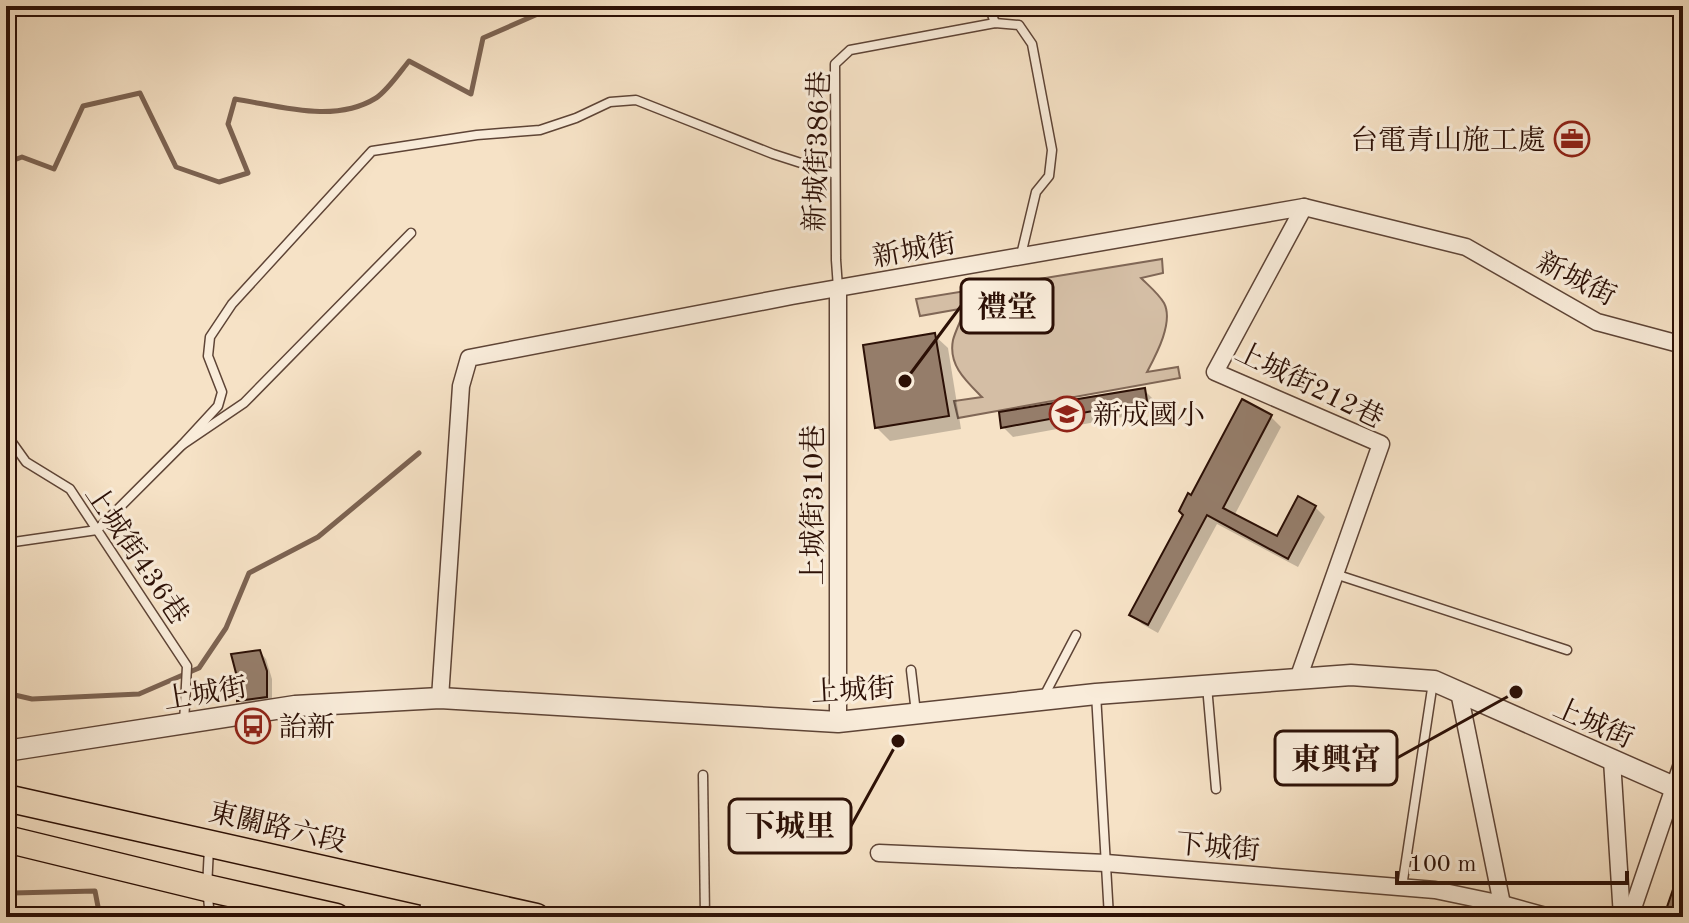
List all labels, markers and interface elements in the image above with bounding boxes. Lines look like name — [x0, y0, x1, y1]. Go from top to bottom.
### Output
street label: 新城街386巷 — [799, 70, 836, 232]
office icon: 台電青山施工處 — [1553, 120, 1591, 158]
place label: 台電青山施工處 — [1350, 125, 1546, 156]
street label: 新城街 — [870, 228, 958, 273]
street label: 新城街 — [1532, 246, 1621, 312]
callout: 禮堂 — [961, 279, 1053, 333]
text: 禮堂 — [977, 291, 1037, 324]
street label: 上城街212巷 — [1230, 336, 1388, 435]
school or university icon: 新成國小 — [1048, 395, 1086, 433]
place label: 新成國小 — [1093, 400, 1205, 431]
street label: 上城街310巷 — [798, 425, 829, 585]
street label: 上城街436巷 — [79, 480, 195, 630]
street label: 上城街 — [161, 672, 249, 715]
street label: 上城街 — [810, 673, 896, 708]
street label: 上城街 — [1549, 692, 1638, 755]
bus stop icon: 詒新 — [234, 707, 272, 745]
place label: 詒新 — [279, 712, 335, 743]
callout: 東興宮 — [1275, 731, 1397, 785]
text: 東興宮 — [1291, 742, 1381, 776]
street label: 東關路六段 — [206, 797, 349, 858]
callout: 下城里 — [729, 799, 851, 853]
text: 下城里 — [745, 810, 835, 843]
street label: 下城街 — [1175, 828, 1261, 867]
scale bar — [1397, 835, 1627, 885]
text: 100 m — [1409, 853, 1477, 877]

